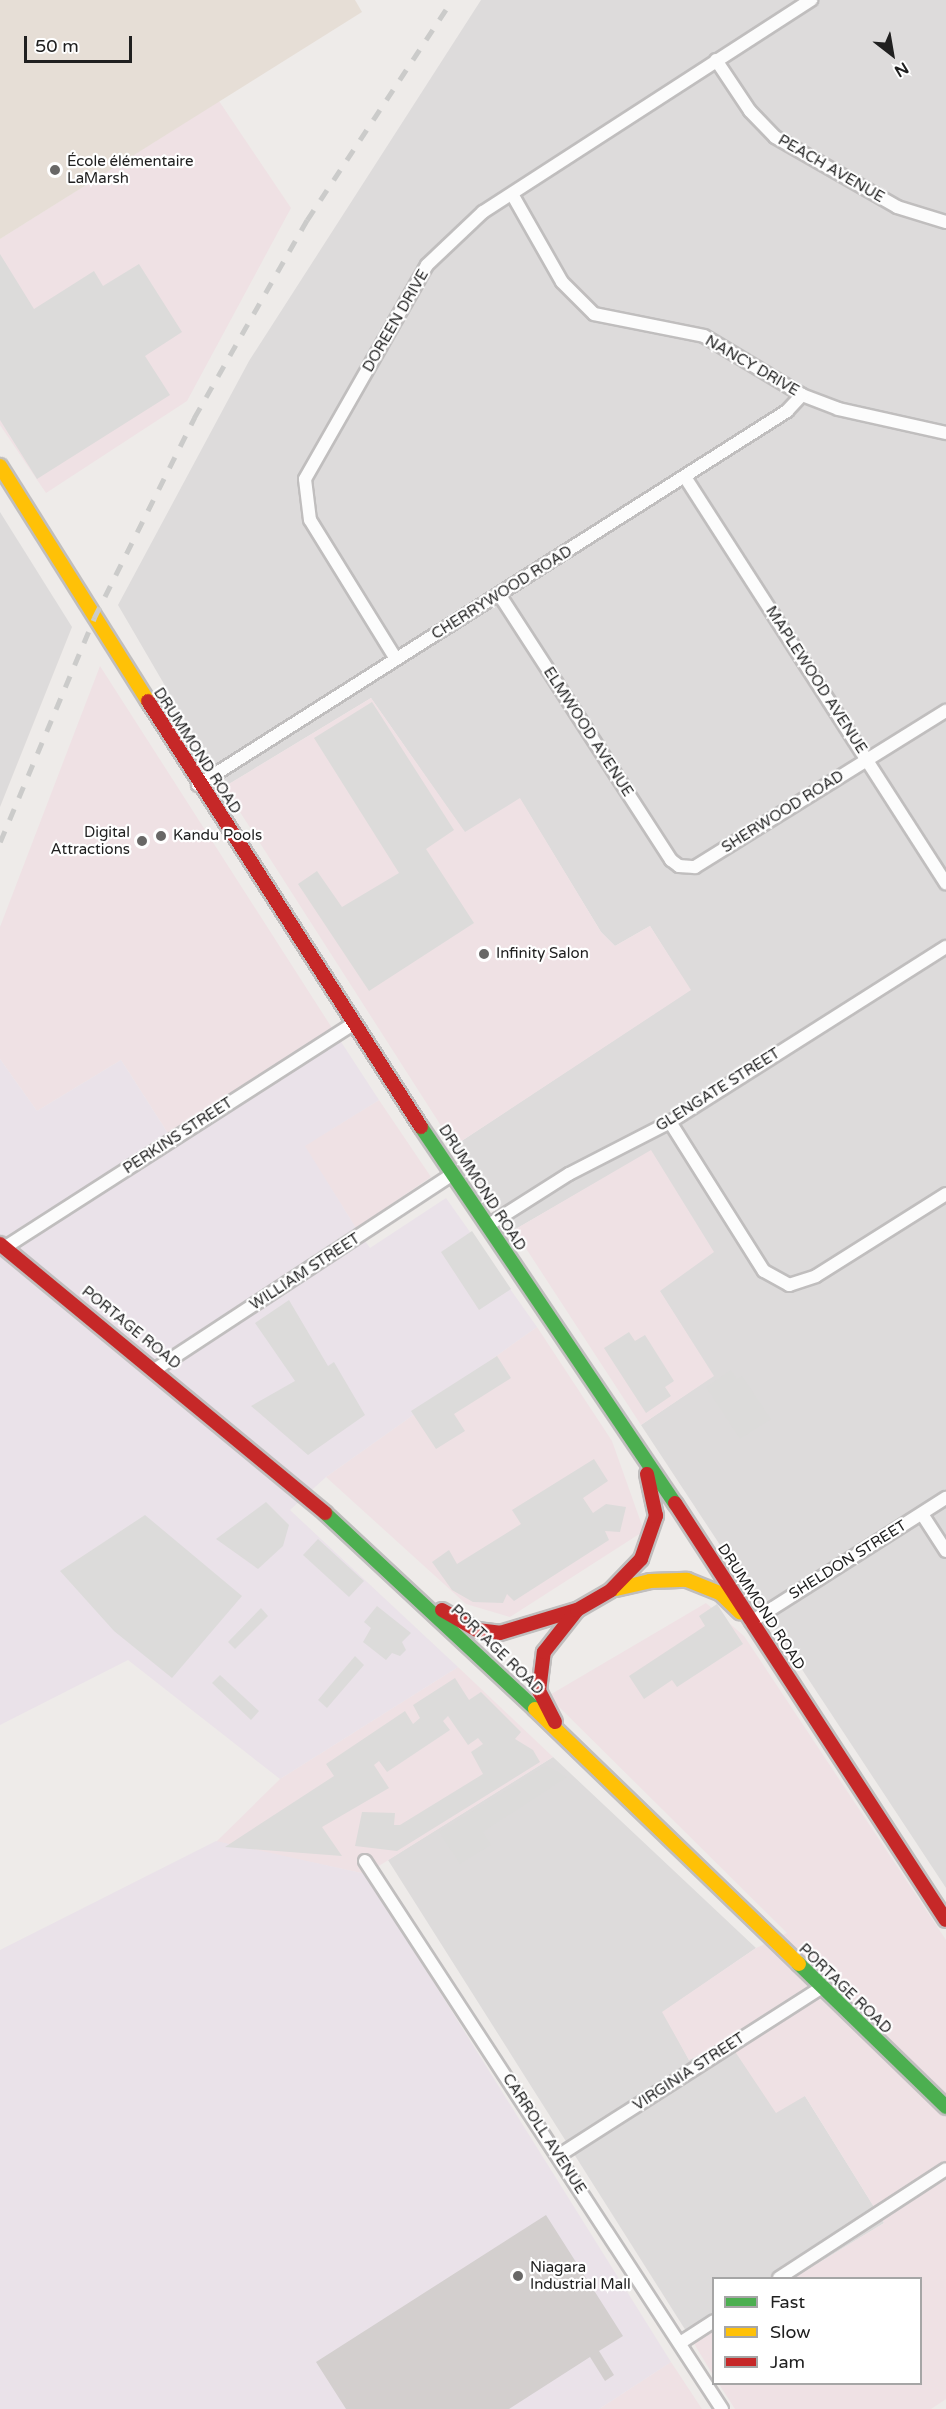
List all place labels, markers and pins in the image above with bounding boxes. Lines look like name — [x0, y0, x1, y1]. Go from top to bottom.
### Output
place label: École élémentaire LaMarsh — [67, 152, 193, 187]
marker: École élémentaire LaMarsh — [48, 163, 62, 177]
place label: Digital Attractions — [51, 823, 130, 858]
place label: Kandu Pools — [173, 827, 262, 845]
marker: Kandu Pools — [154, 829, 168, 843]
marker: Digital Attractions — [135, 834, 149, 848]
place label: Infinity Salon — [496, 945, 589, 963]
marker: Infinity Salon — [477, 947, 491, 961]
place label: Niagara Industrial Mall — [530, 2258, 631, 2293]
marker: Niagara Industrial Mall — [511, 2269, 525, 2283]

